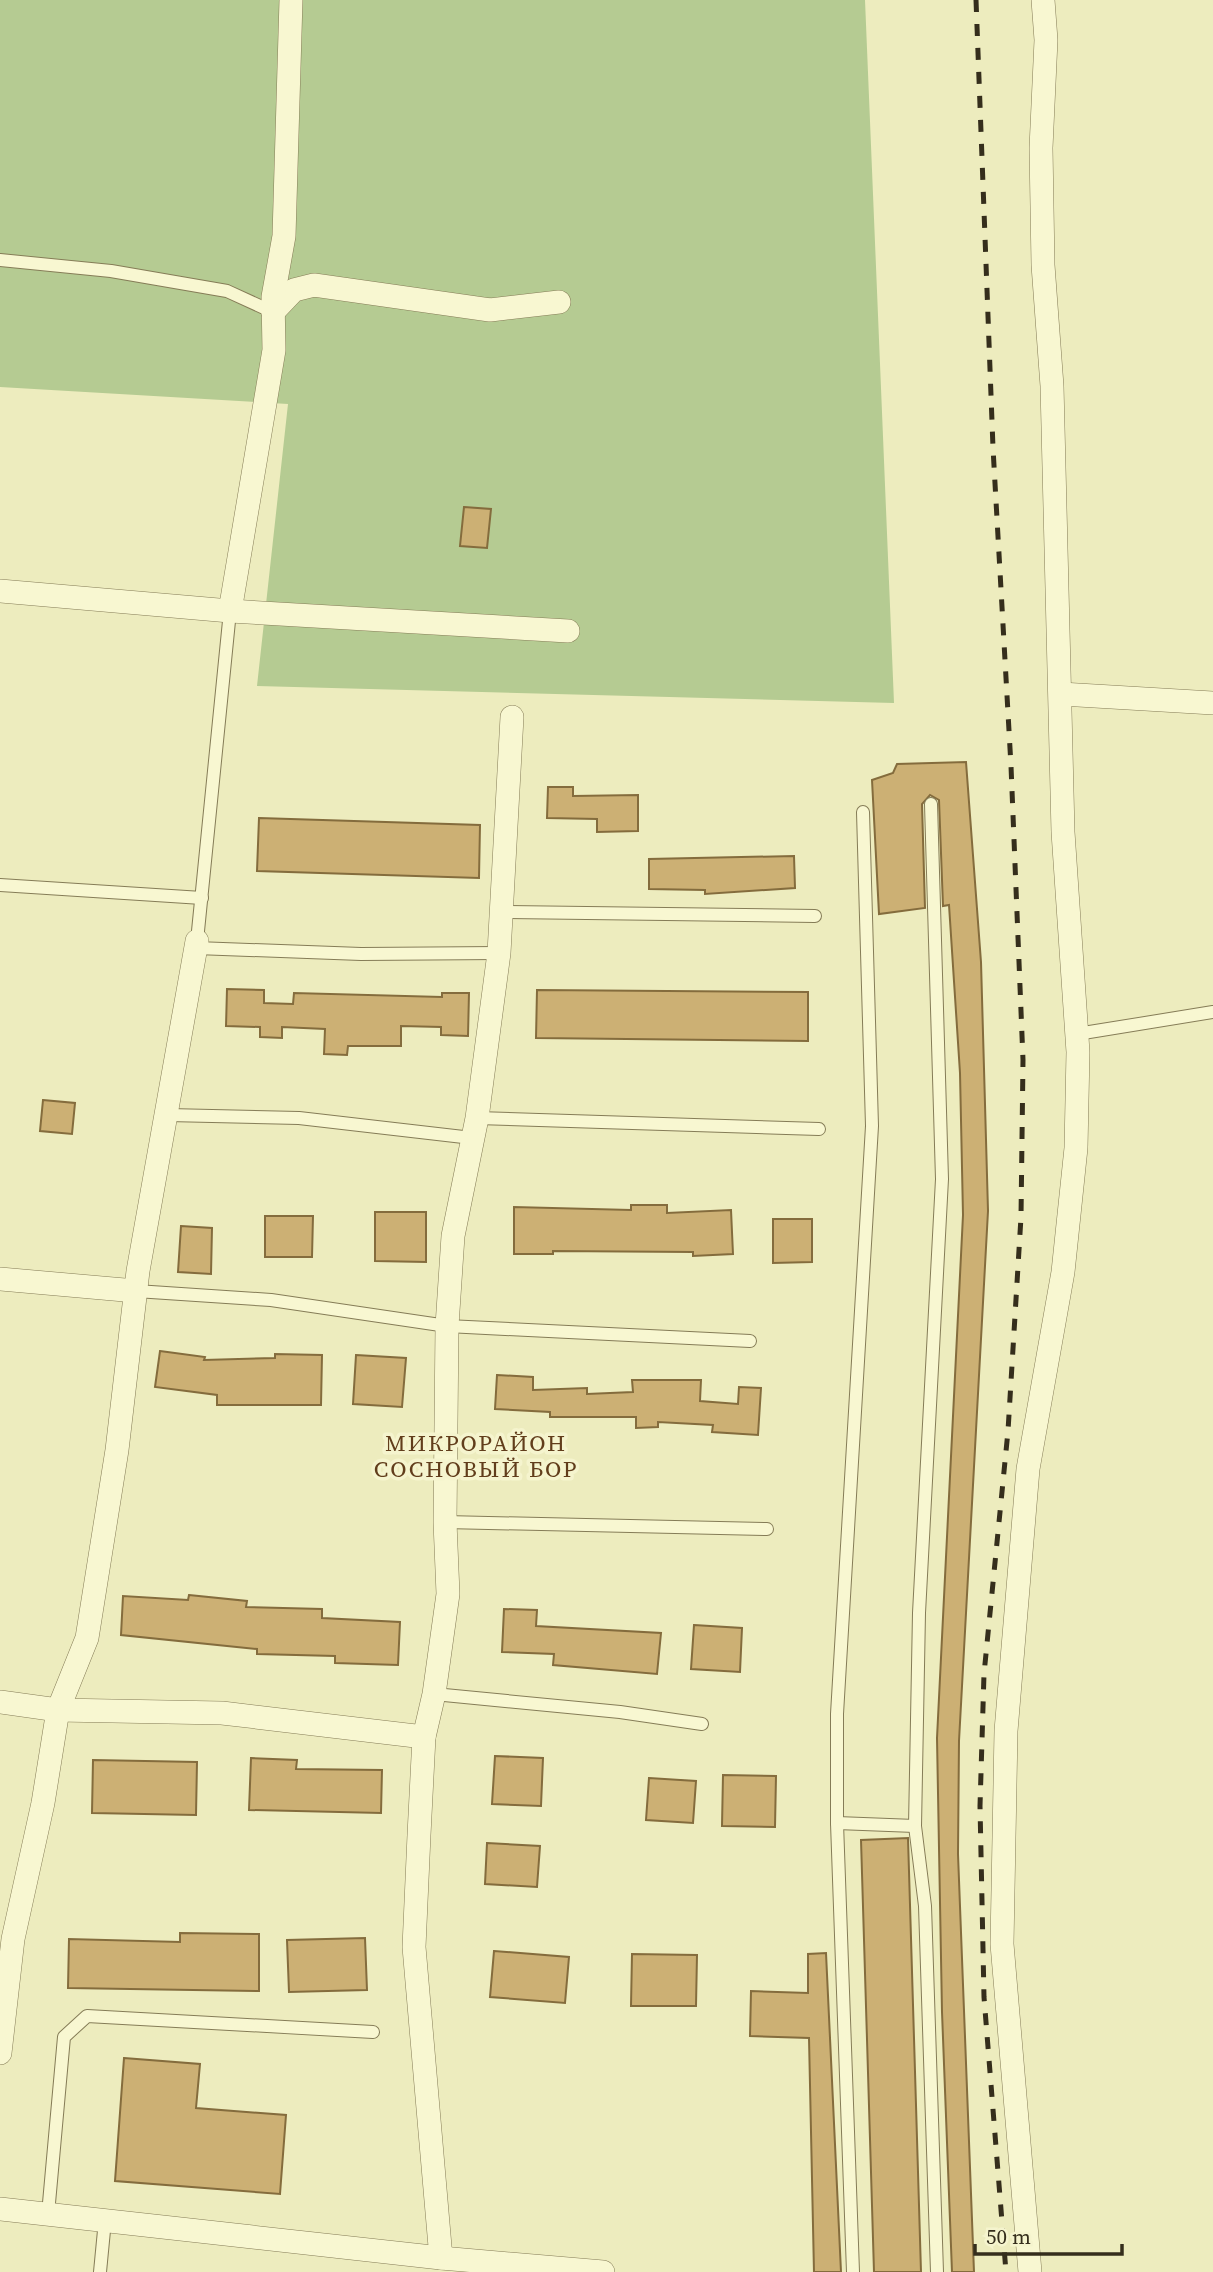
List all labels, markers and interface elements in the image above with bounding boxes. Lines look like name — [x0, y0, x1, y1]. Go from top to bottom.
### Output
district label: МИКРОРАЙОН СОСНОВЫЙ БОР — [374, 1427, 578, 1485]
scale bar — [975, 2212, 1122, 2256]
text: 50 m — [986, 2222, 1031, 2251]

